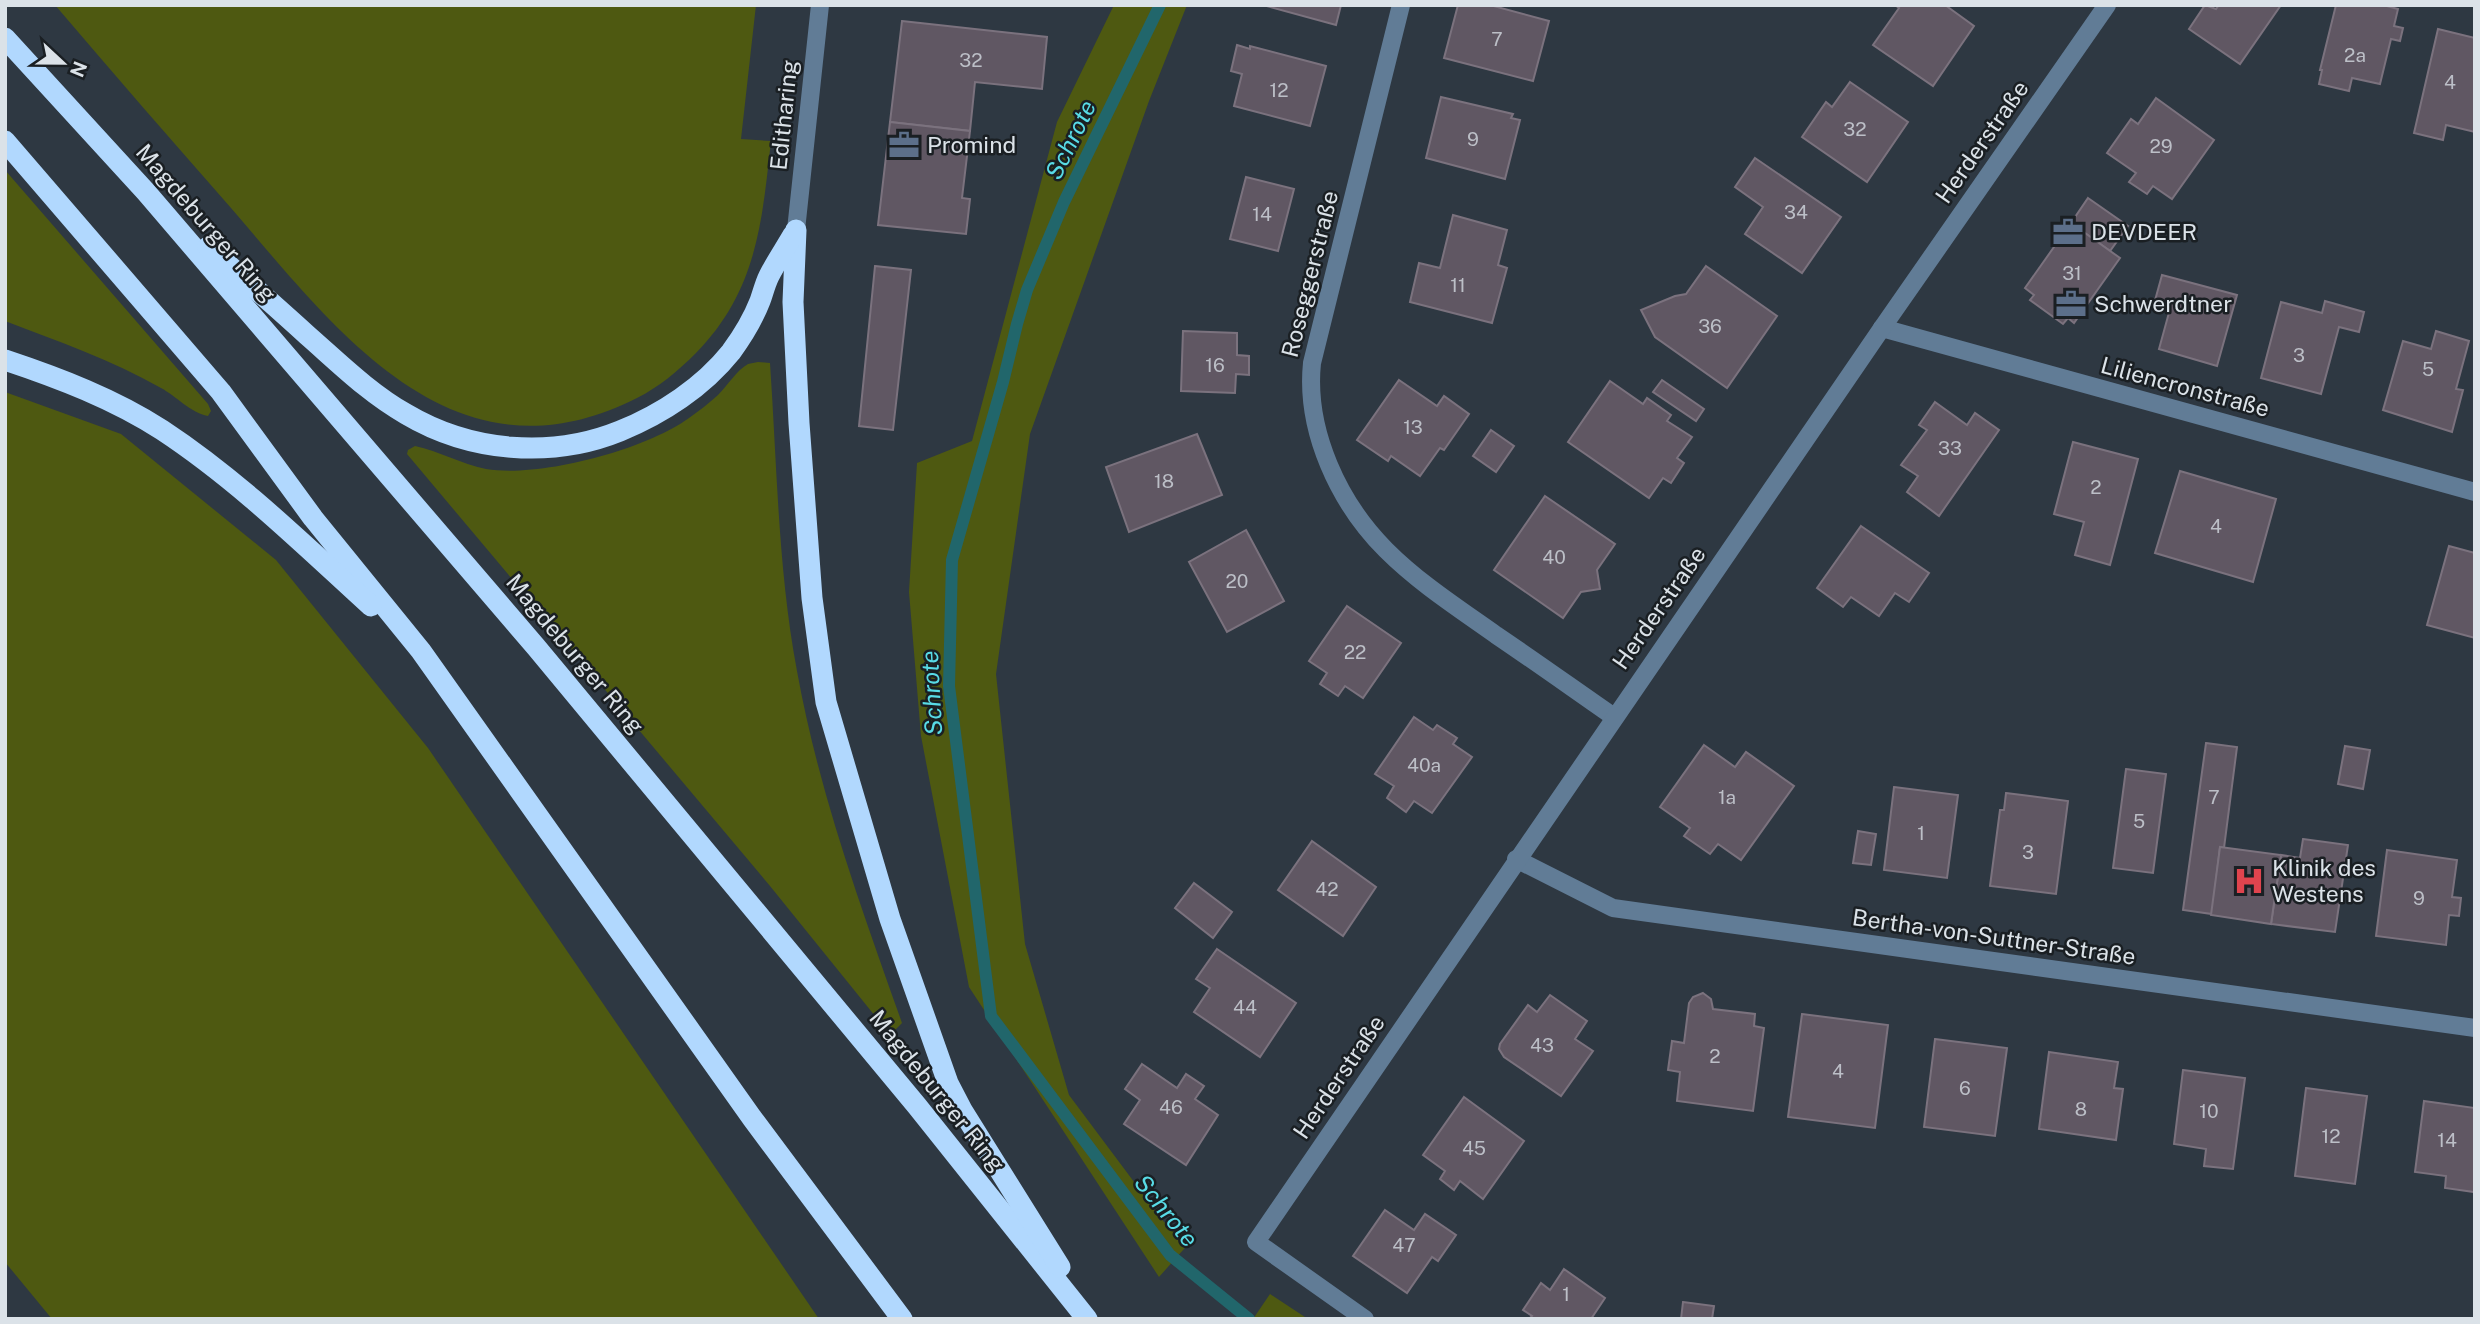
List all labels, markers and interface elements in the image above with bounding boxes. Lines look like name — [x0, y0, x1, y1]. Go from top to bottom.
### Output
north arrow — [28, 28, 98, 98]
house number: 7 — [1491, 28, 1503, 50]
house number: 2a — [2344, 44, 2366, 66]
house number: 32 — [959, 49, 983, 71]
text: N — [66, 58, 92, 80]
street label: Editharing — [764, 58, 803, 172]
house number: 4 — [2444, 71, 2456, 93]
street label: Herderstraße — [1929, 75, 2034, 208]
house number: 12 — [1269, 79, 1289, 101]
water label: Schrote — [1039, 95, 1101, 184]
house number: 32 — [1843, 118, 1867, 140]
office icon: Promind — [887, 128, 921, 162]
house number: 9 — [1467, 128, 1479, 150]
place label: Promind — [927, 131, 1016, 158]
house number: 29 — [2149, 135, 2173, 157]
street label: Magdeburger Ring — [131, 138, 282, 307]
street label: Roseggerstraße — [1276, 188, 1343, 360]
house number: 34 — [1784, 201, 1808, 223]
house number: 14 — [1252, 203, 1272, 225]
office icon: DEVDEER — [2051, 215, 2085, 249]
place label: DEVDEER — [2091, 218, 2197, 245]
house number: 31 — [2062, 262, 2082, 284]
house number: 11 — [1450, 274, 1466, 296]
office icon: Schwerdtner — [2054, 287, 2088, 321]
place label: Schwerdtner — [2094, 290, 2232, 317]
house number: 36 — [1698, 315, 1722, 337]
house number: 3 — [2293, 344, 2305, 366]
street label: Liliencronstraße — [2098, 351, 2272, 422]
house number: 16 — [1205, 354, 1225, 376]
house number: 5 — [2422, 358, 2434, 380]
house number: 13 — [1403, 416, 1423, 438]
house number: 33 — [1938, 437, 1962, 459]
house number: 18 — [1154, 470, 1174, 492]
house number: 2 — [2090, 476, 2102, 498]
house number: 4 — [2210, 515, 2222, 537]
street label: Herderstraße — [1606, 541, 1711, 674]
house number: 40 — [1542, 546, 1566, 568]
street label: Magdeburger Ring — [501, 568, 650, 739]
house number: 20 — [1226, 570, 1248, 592]
house number: 22 — [1344, 641, 1366, 663]
water label: Schrote — [915, 650, 947, 736]
house number: 40a — [1407, 754, 1441, 776]
house number: 1a — [1718, 786, 1736, 808]
house number: 7 — [2208, 786, 2220, 808]
house number: 5 — [2133, 810, 2145, 832]
house number: 1 — [1917, 822, 1925, 844]
house number: 3 — [2022, 841, 2034, 863]
place label: Klinik des Westens — [2272, 854, 2376, 907]
hospital icon: Klinik des Westens — [2232, 864, 2266, 898]
house number: 42 — [1315, 878, 1339, 900]
house number: 9 — [2413, 887, 2425, 909]
street label: Bertha-von-Suttner-Straße — [1851, 903, 2137, 970]
house number: 44 — [1233, 996, 1257, 1018]
street label: Magdeburger Ring — [864, 1005, 1011, 1177]
street label: Herderstraße — [1287, 1010, 1390, 1144]
house number: 43 — [1530, 1034, 1554, 1056]
house number: 2 — [1709, 1045, 1721, 1067]
house number: 4 — [1832, 1060, 1844, 1082]
house number: 6 — [1959, 1077, 1971, 1099]
house number: 46 — [1159, 1096, 1183, 1118]
house number: 8 — [2075, 1098, 2087, 1120]
house number: 10 — [2199, 1100, 2219, 1122]
house number: 12 — [2321, 1125, 2341, 1147]
house number: 14 — [2437, 1129, 2457, 1151]
house number: 45 — [1462, 1137, 1486, 1159]
water label: Schrote — [1129, 1169, 1204, 1252]
house number: 47 — [1392, 1234, 1416, 1256]
house number: 1 — [1562, 1283, 1570, 1305]

